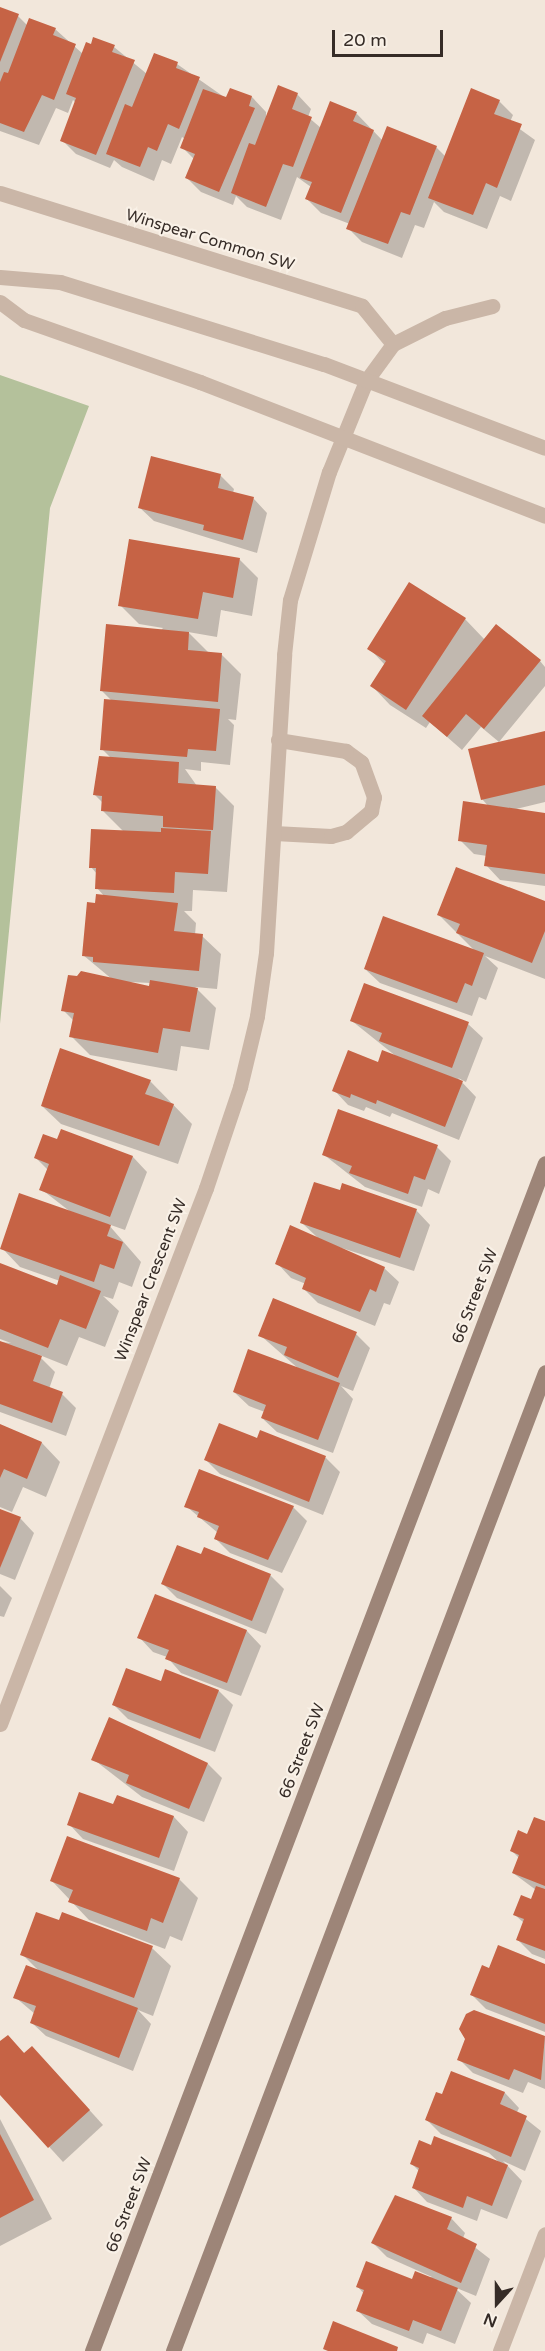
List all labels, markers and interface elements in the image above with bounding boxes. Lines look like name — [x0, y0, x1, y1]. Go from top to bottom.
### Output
scale bar — [335, 18, 446, 56]
text: 20 m — [343, 29, 387, 51]
street label: Winspear Common SW — [123, 205, 297, 275]
street label: Winspear Crescent SW — [111, 1196, 191, 1364]
street label: 66 Street SW — [448, 1246, 502, 1346]
street label: 66 Street SW — [275, 1701, 329, 1801]
street label: 66 Street SW — [102, 2155, 156, 2255]
north arrow — [467, 2273, 527, 2333]
text: N — [481, 2308, 500, 2331]

